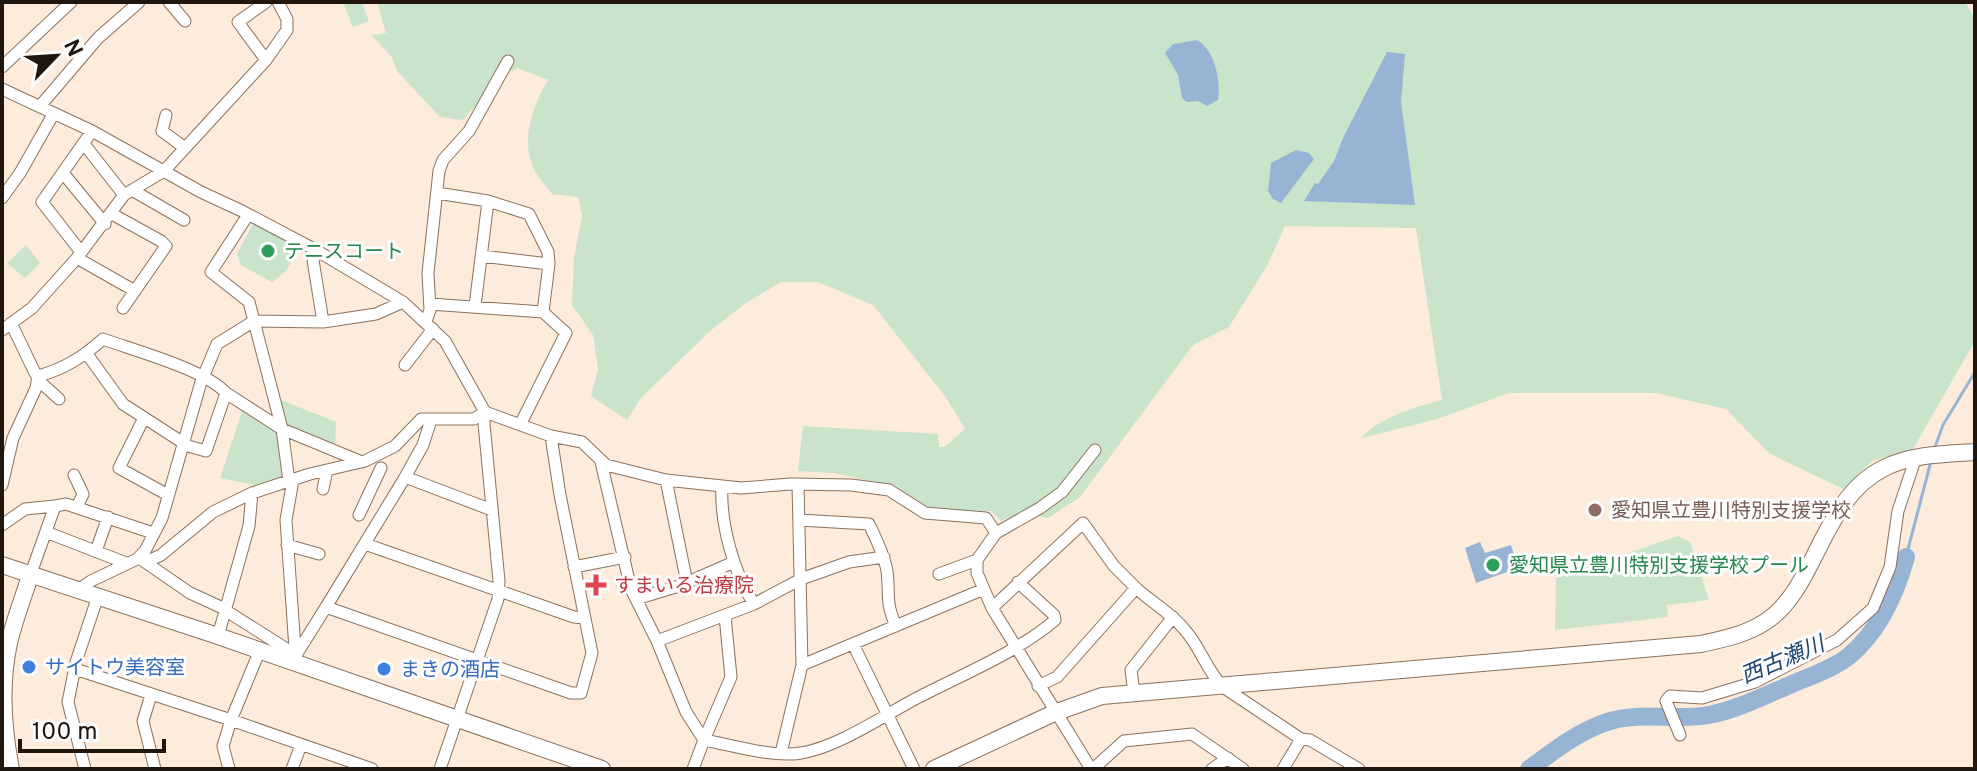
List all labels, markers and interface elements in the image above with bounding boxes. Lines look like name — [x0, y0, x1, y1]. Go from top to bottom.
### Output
north arrow — [16, 16, 96, 96]
text: N — [56, 36, 87, 61]
place label: テニスコート — [284, 240, 404, 266]
marker: テニスコート — [259, 242, 277, 260]
place label: 愛知県立豊川特別支援学校 — [1611, 499, 1851, 525]
marker: 愛知県立豊川特別支援学校 — [1586, 501, 1604, 519]
place label: 愛知県立豊川特別支援学校プール — [1509, 554, 1809, 580]
marker: 愛知県立豊川特別支援学校プール — [1484, 556, 1502, 574]
marker: すまいる治療院 — [585, 574, 607, 596]
place label: すまいる治療院 — [614, 574, 754, 600]
water label: 西古瀬川 — [1737, 631, 1831, 691]
place label: サイトウ美容室 — [45, 656, 185, 682]
marker: サイトウ美容室 — [20, 658, 38, 676]
place label: まきの酒店 — [400, 658, 500, 684]
marker: まきの酒店 — [375, 660, 393, 678]
scale bar — [20, 703, 164, 753]
text: 100 m — [32, 718, 98, 748]

